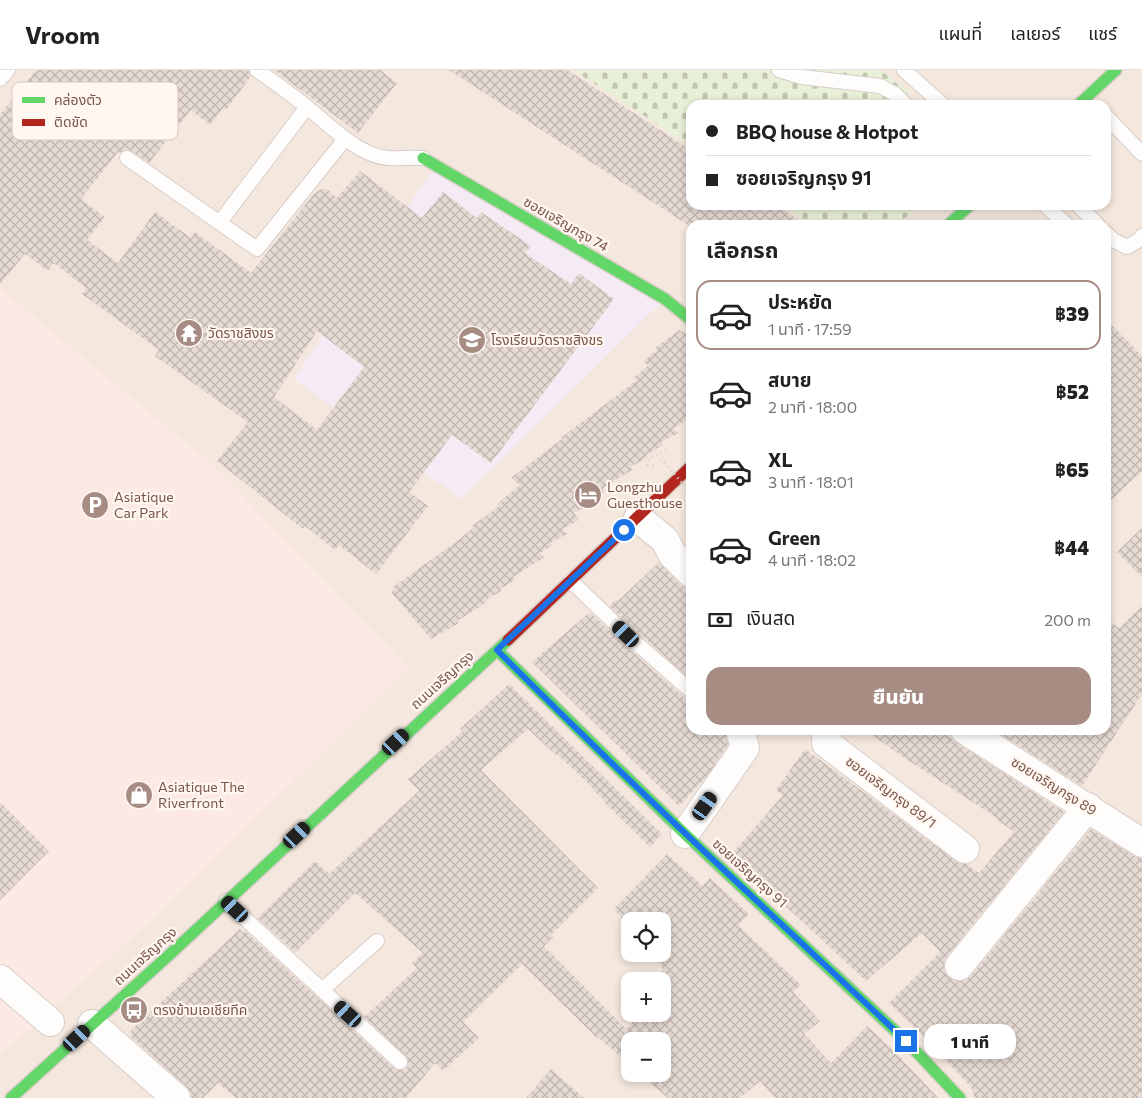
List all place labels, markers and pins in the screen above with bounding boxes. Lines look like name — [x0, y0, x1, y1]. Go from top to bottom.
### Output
temple icon: วัดราชสิงขร — [174, 318, 204, 348]
place label: วัดราชสิงขร — [208, 324, 274, 341]
school or university icon: โรงเรียนวัดราชสิงขร — [457, 325, 487, 355]
place label: โรงเรียนวัดราชสิงขร — [491, 331, 603, 348]
place label: Longzhu Guesthouse — [607, 478, 683, 511]
hotel icon: Longzhu Guesthouse — [573, 480, 603, 510]
place label: Asiatique Car Park — [114, 488, 174, 521]
parking icon: Asiatique Car Park — [80, 490, 110, 520]
place label: Asiatique The Riverfront — [158, 778, 245, 811]
shop icon: Asiatique The Riverfront — [124, 780, 154, 810]
bus stop icon: ตรงข้ามเอเชียทีค — [119, 995, 149, 1025]
place label: ตรงข้ามเอเชียทีค — [153, 1001, 247, 1018]

